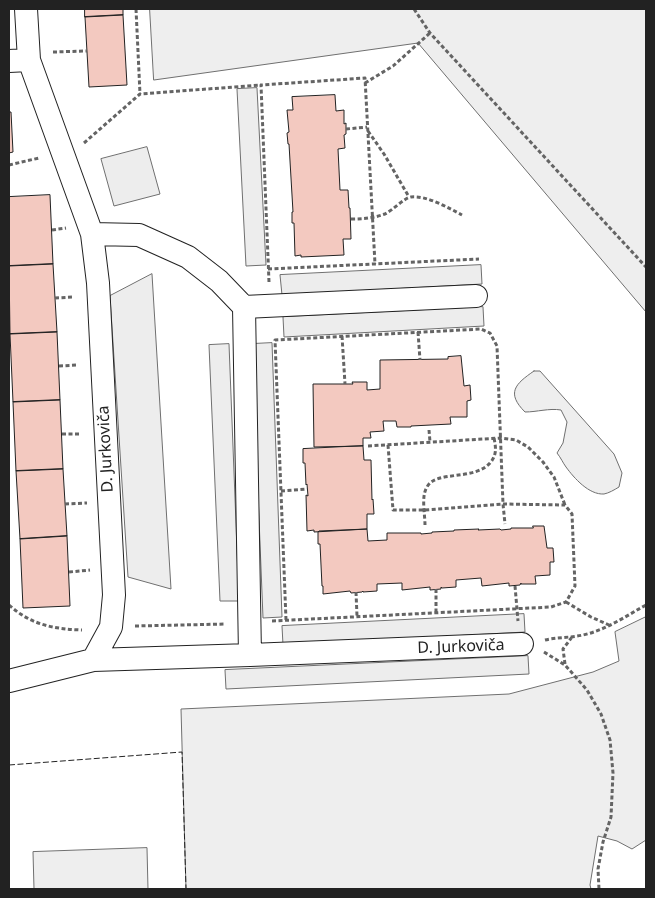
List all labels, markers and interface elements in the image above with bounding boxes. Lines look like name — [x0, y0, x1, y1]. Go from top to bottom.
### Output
street label: D. Jurkoviča — [94, 405, 118, 493]
street label: D. Jurkoviča — [417, 636, 505, 658]

